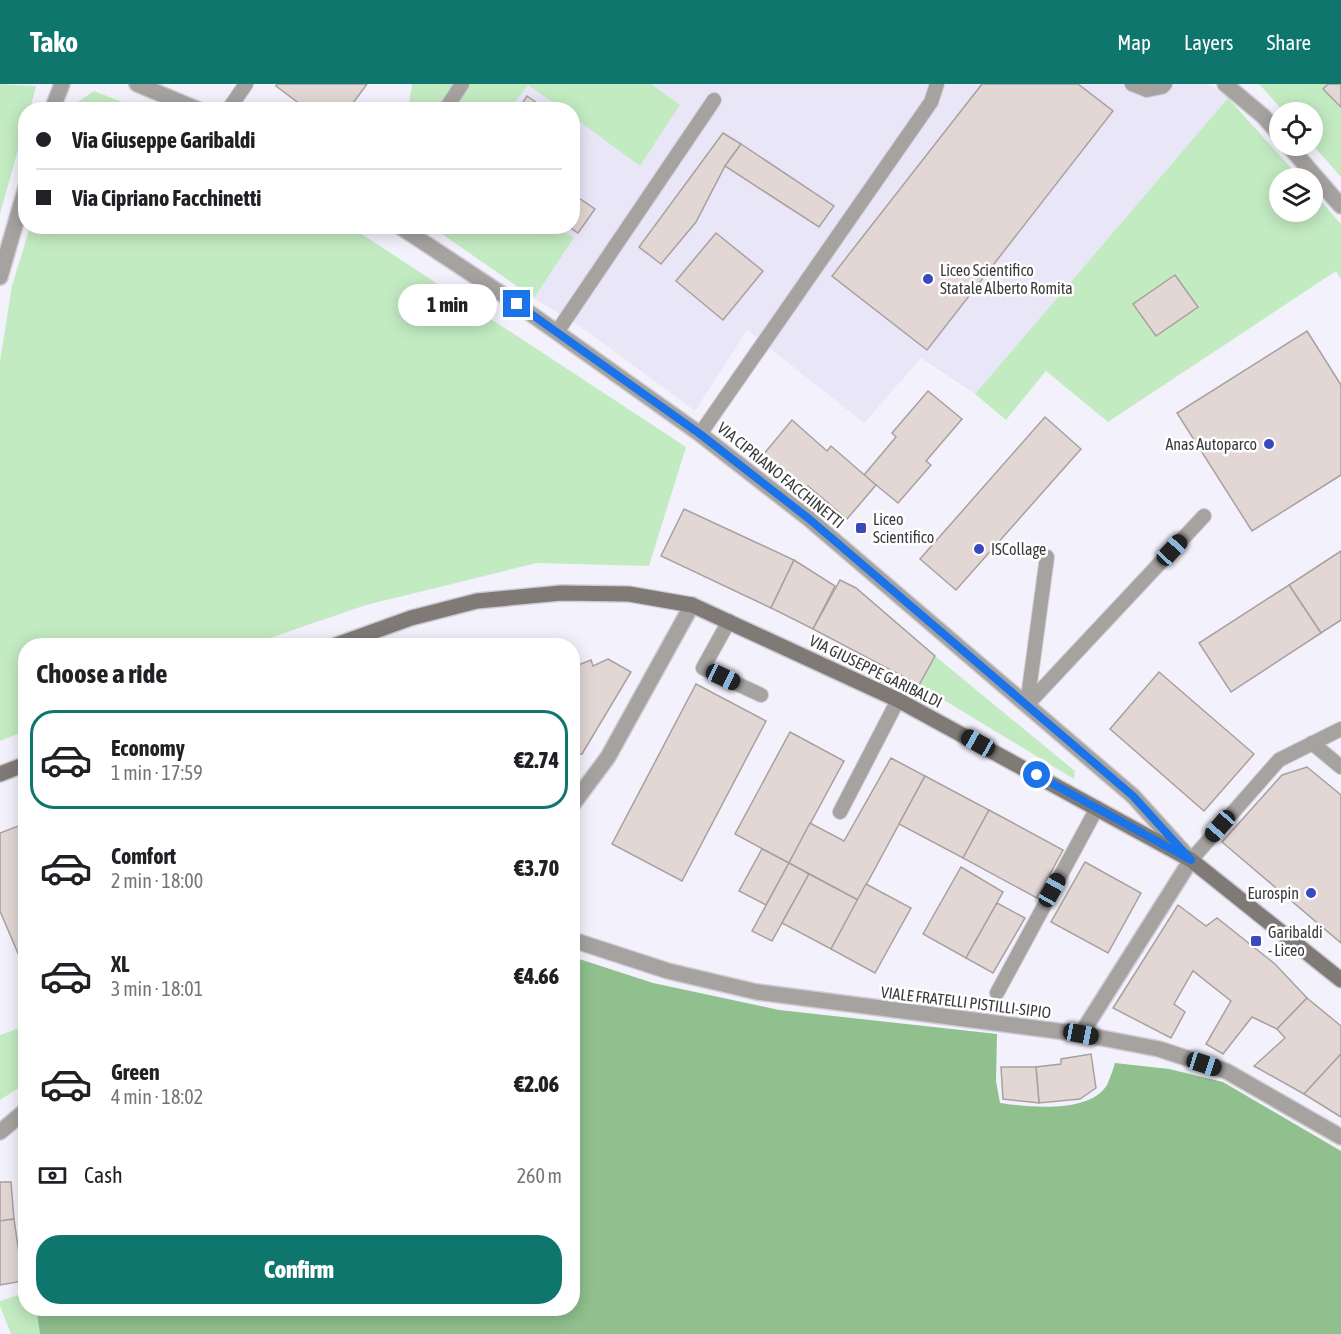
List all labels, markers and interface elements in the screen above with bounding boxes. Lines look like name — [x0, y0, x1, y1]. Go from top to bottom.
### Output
text: Tako — [30, 26, 78, 58]
text: Map — [1117, 30, 1151, 54]
text: Layers — [1184, 30, 1234, 54]
text: Share — [1267, 30, 1311, 54]
map controls — [1269, 102, 1323, 222]
button: locate — [1269, 102, 1323, 156]
text: Via Giuseppe Garibaldi — [72, 127, 255, 153]
button: layers — [1269, 168, 1323, 222]
text: Via Cipriano Facchinetti — [72, 185, 261, 211]
place label: Liceo Scientifico Statale Alberto Romita — [940, 261, 1073, 297]
marker: Liceo Scientifico Statale Alberto Romita — [921, 272, 935, 286]
callout: 1 min — [397, 283, 496, 325]
route end — [503, 290, 530, 317]
text: 1 min — [427, 293, 468, 316]
street label: VIA CIPRIANO FACCHINETTI — [714, 418, 848, 532]
place label: Anas Autoparco — [1165, 435, 1257, 454]
marker: Anas Autoparco — [1262, 437, 1276, 451]
place label: Liceo Scientifico — [873, 510, 934, 546]
marker: Liceo Scientifico — [854, 521, 868, 535]
car — [1153, 531, 1191, 569]
place label: ISCollage — [991, 540, 1046, 559]
marker: ISCollage — [972, 542, 986, 556]
street label: VIA GIUSEPPE GARIBALDI — [807, 631, 945, 711]
text: Choose a ride — [36, 658, 168, 689]
car — [703, 661, 743, 693]
car — [958, 726, 998, 760]
icon: car — [39, 733, 93, 787]
text: Economy — [111, 735, 185, 761]
text: €2.74 — [514, 747, 559, 773]
text: 1 min · 17:59 — [111, 761, 203, 784]
route start — [1023, 761, 1050, 788]
car — [1201, 807, 1239, 845]
icon: car — [39, 841, 93, 895]
text: Comfort — [111, 843, 176, 869]
text: €3.70 — [514, 855, 559, 881]
text: 2 min · 18:00 — [111, 869, 203, 892]
car — [1035, 870, 1069, 910]
place label: Eurospin — [1248, 884, 1299, 903]
marker: Eurospin — [1304, 886, 1318, 900]
place label: Garibaldi - Liceo — [1268, 923, 1323, 959]
marker: Garibaldi - Liceo — [1249, 934, 1263, 948]
icon: car — [39, 949, 93, 1003]
text: XL — [111, 951, 129, 977]
text: €4.66 — [514, 963, 559, 989]
text: 3 min · 18:01 — [111, 977, 203, 1000]
street label: VIALE FRATELLI PISTILLI-SIPIO — [880, 983, 1052, 1021]
car — [1062, 1022, 1100, 1046]
car — [1184, 1050, 1224, 1078]
icon: car — [39, 1057, 93, 1111]
text: Green — [111, 1059, 160, 1085]
text: €2.06 — [514, 1071, 559, 1097]
text: 4 min · 18:02 — [111, 1085, 203, 1108]
icon: cash — [36, 1159, 69, 1192]
text: Cash — [84, 1162, 123, 1188]
text: 260 m — [517, 1164, 562, 1187]
button: Confirm — [36, 1235, 562, 1304]

